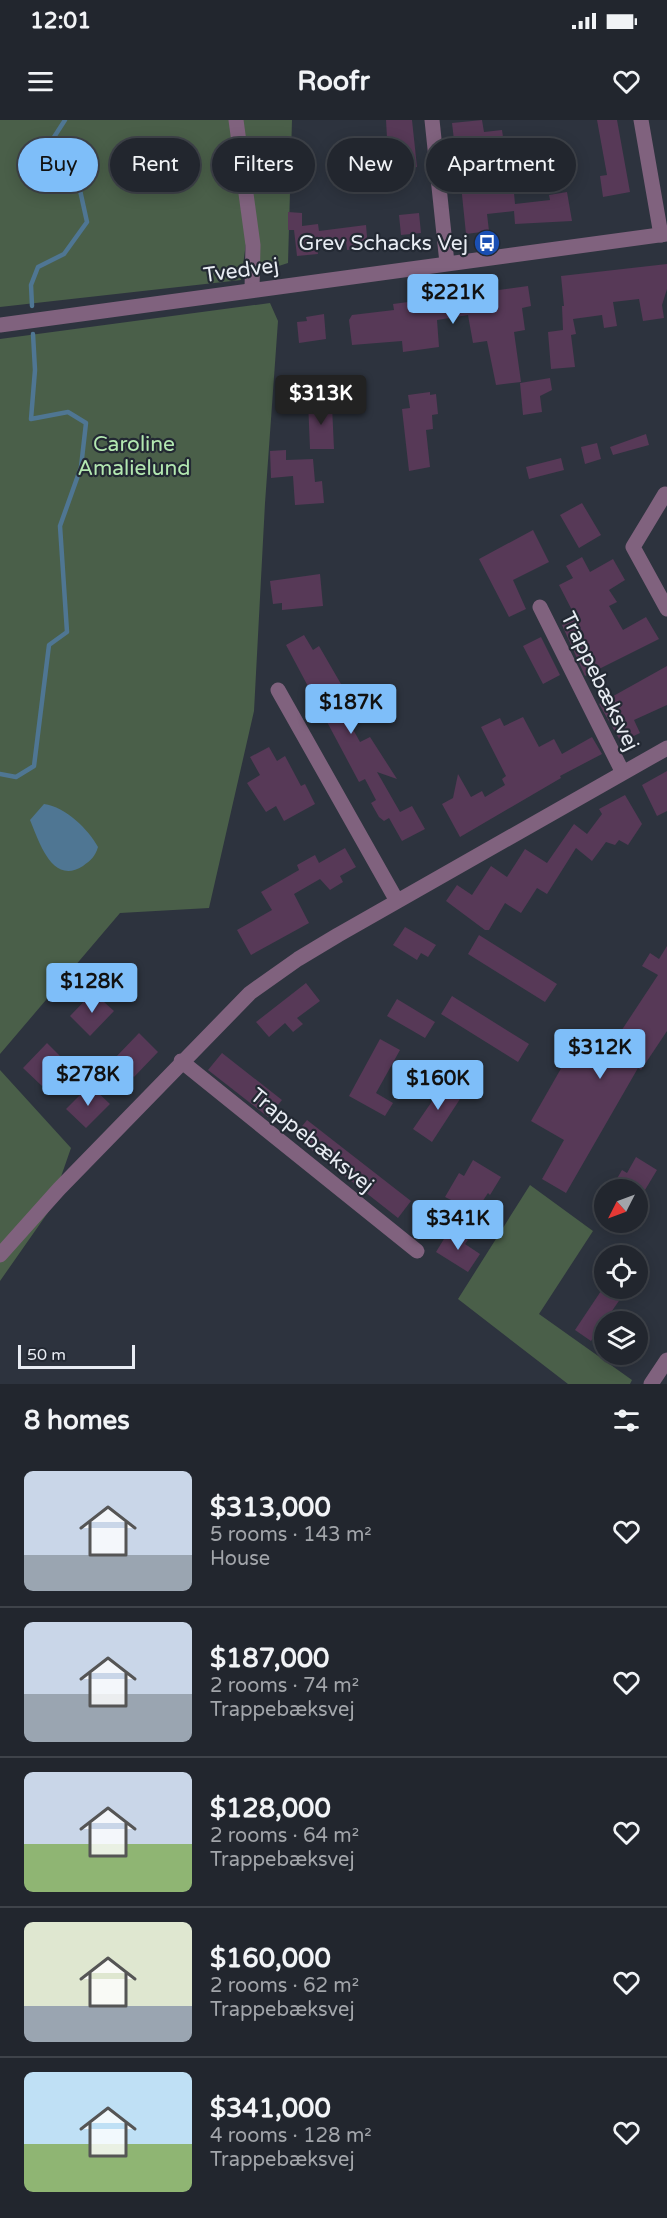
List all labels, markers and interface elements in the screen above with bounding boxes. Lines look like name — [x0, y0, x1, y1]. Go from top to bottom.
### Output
text: 12:01 — [30, 8, 91, 34]
icon: menu — [24, 65, 57, 98]
text: Roofr — [297, 65, 370, 98]
icon: heart — [610, 65, 643, 98]
chip: Buy — [18, 138, 98, 192]
chip: Rent — [110, 138, 200, 192]
chip: Filters — [212, 138, 315, 192]
chip: New — [327, 138, 414, 192]
chip: Apartment — [426, 138, 576, 192]
bus stop icon: Grev Schacks Vej — [472, 228, 502, 258]
place label: Grev Schacks Vej — [299, 231, 468, 256]
street label: Tvedvej — [202, 253, 280, 288]
pin: $221K — [411, 274, 495, 325]
text: $221K — [421, 281, 485, 305]
pin: $313K — [279, 375, 363, 426]
text: $313K — [289, 382, 353, 406]
park label: Caroline Amalielund — [77, 432, 191, 481]
street label: Trappebæksvej — [555, 608, 644, 755]
pin: $187K — [309, 684, 393, 735]
text: $187K — [319, 691, 383, 715]
pin: $128K — [50, 963, 134, 1014]
text: $128K — [60, 970, 124, 994]
pin: $312K — [558, 1029, 642, 1080]
text: $312K — [568, 1036, 632, 1060]
pin: $278K — [46, 1056, 130, 1107]
pin: $160K — [396, 1060, 480, 1111]
text: $278K — [56, 1063, 120, 1087]
text: $160K — [406, 1067, 470, 1091]
street label: Trappebæksvej — [245, 1083, 378, 1198]
north arrow — [594, 1179, 648, 1233]
map controls — [594, 1179, 648, 1365]
pin: $341K — [416, 1200, 500, 1251]
text: $341K — [426, 1207, 490, 1231]
button: locate — [594, 1245, 648, 1299]
button: layers — [594, 1311, 648, 1365]
scale bar — [18, 1342, 135, 1370]
text: 50 m — [27, 1345, 66, 1365]
icon: filters — [610, 1404, 643, 1437]
text: 8 homes — [24, 1405, 130, 1436]
text: $313,000 — [210, 1492, 331, 1523]
icon: home — [72, 1495, 144, 1567]
icon: heart — [610, 1515, 643, 1548]
text: 5 rooms · 143 m² — [210, 1523, 372, 1547]
text: House — [210, 1547, 270, 1571]
text: $187,000 — [210, 1643, 329, 1674]
icon: home — [72, 1646, 144, 1718]
icon: heart — [610, 1666, 643, 1699]
text: 2 rooms · 74 m² — [210, 1674, 359, 1698]
text: Trappebæksvej — [210, 1698, 354, 1722]
text: $128,000 — [210, 1793, 331, 1824]
icon: home — [72, 1796, 144, 1868]
icon: heart — [610, 1816, 643, 1849]
text: 2 rooms · 64 m² — [210, 1824, 359, 1848]
text: Trappebæksvej — [210, 1848, 354, 1872]
text: $160,000 — [210, 1943, 331, 1974]
icon: home — [72, 1946, 144, 2018]
icon: heart — [610, 1966, 643, 1999]
text: 2 rooms · 62 m² — [210, 1974, 359, 1998]
text: Trappebæksvej — [210, 1998, 354, 2022]
text: $341,000 — [210, 2093, 331, 2124]
icon: home — [72, 2096, 144, 2168]
icon: heart — [610, 2116, 643, 2149]
text: 4 rooms · 128 m² — [210, 2124, 372, 2148]
text: Trappebæksvej — [210, 2148, 354, 2172]

